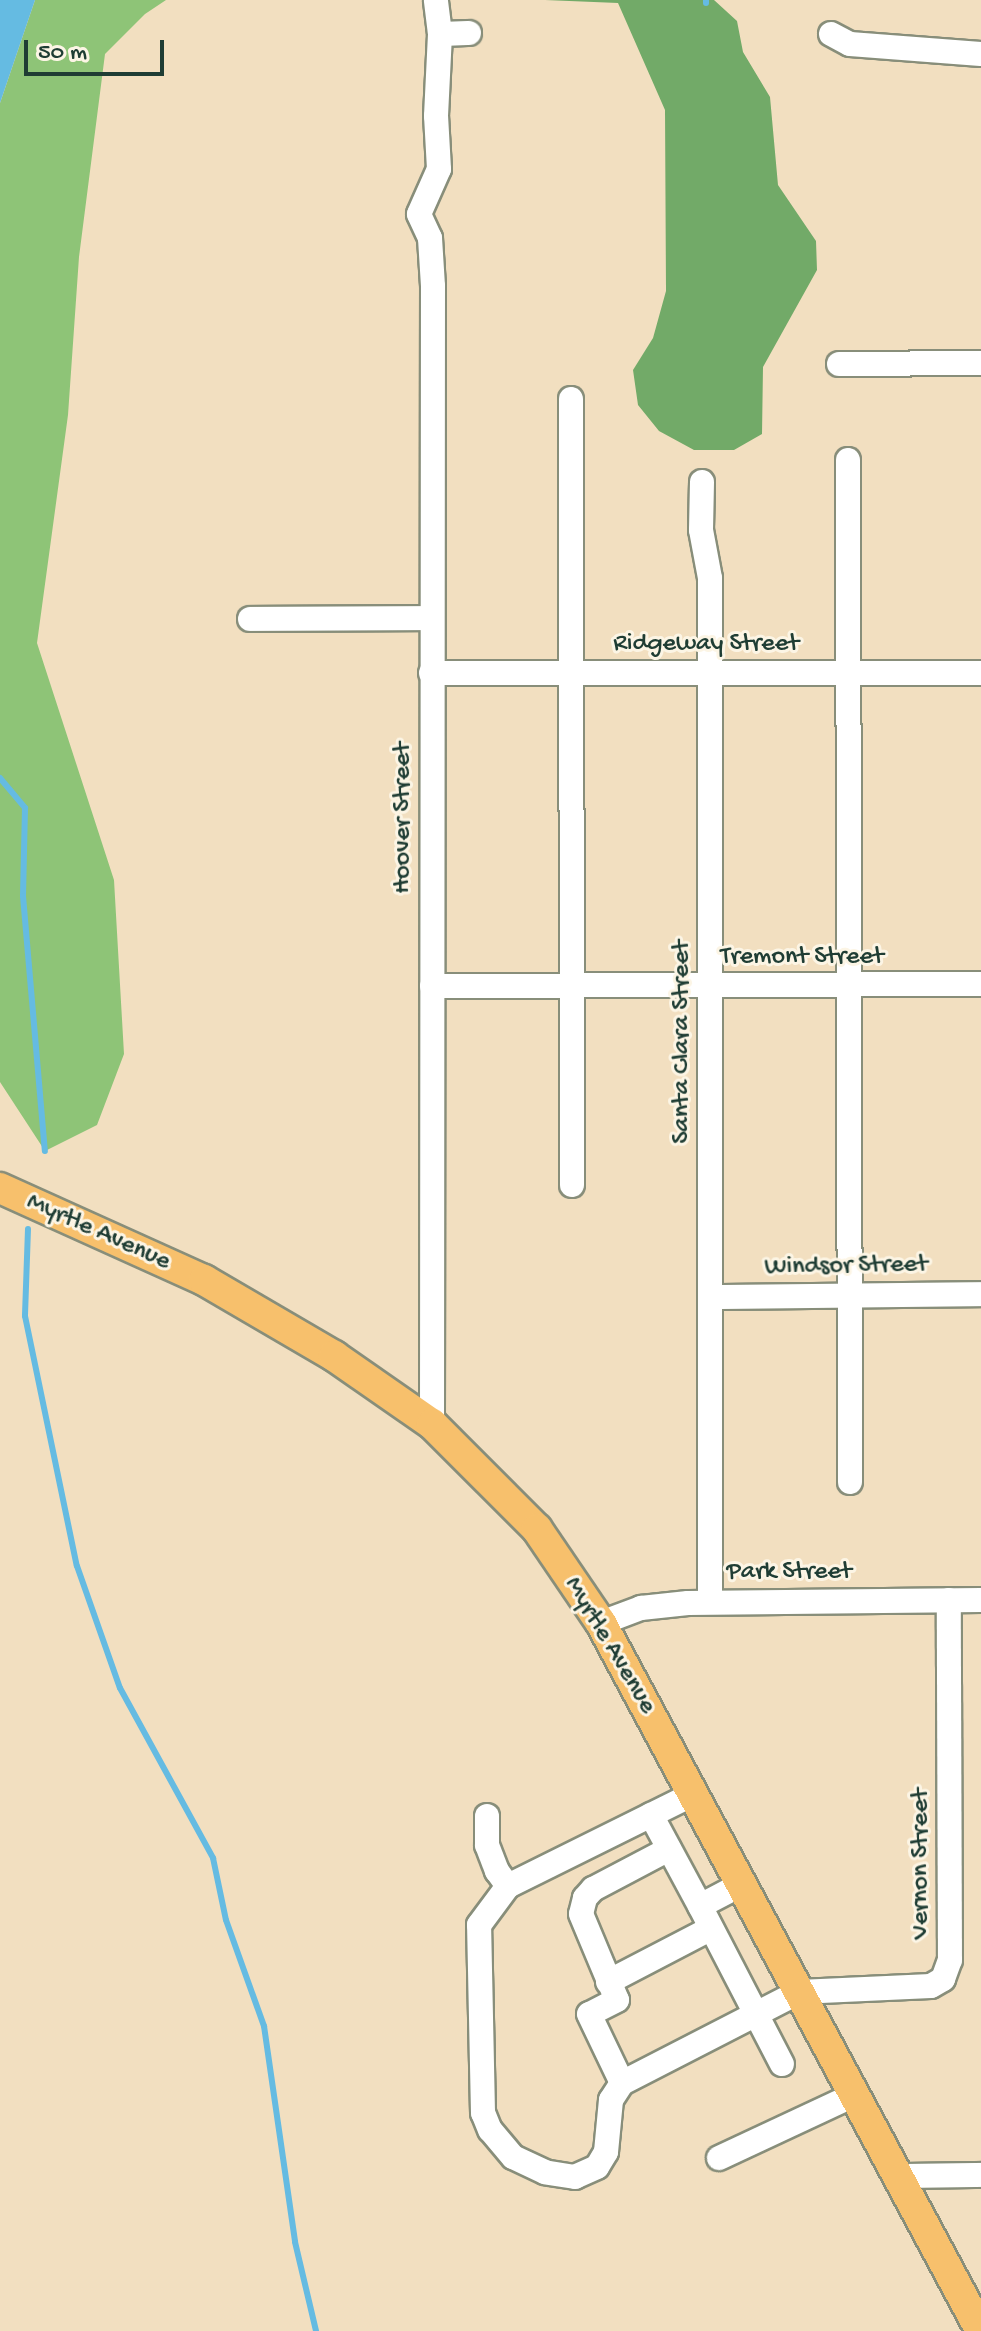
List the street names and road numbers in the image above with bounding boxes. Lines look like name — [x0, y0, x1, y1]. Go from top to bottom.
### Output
street label: Ridgeway Street — [613, 629, 799, 661]
street label: Hoover Street — [388, 742, 420, 894]
street label: Santa Clara Street — [667, 940, 699, 1144]
street label: Tremont Street — [720, 942, 884, 974]
street label: Myrtle Avenue — [21, 1187, 175, 1279]
street label: Windsor Street — [764, 1250, 928, 1284]
street label: Park Street — [726, 1557, 852, 1589]
street label: Myrtle Avenue — [556, 1572, 662, 1720]
street label: Vernon Street — [906, 1789, 938, 1939]

